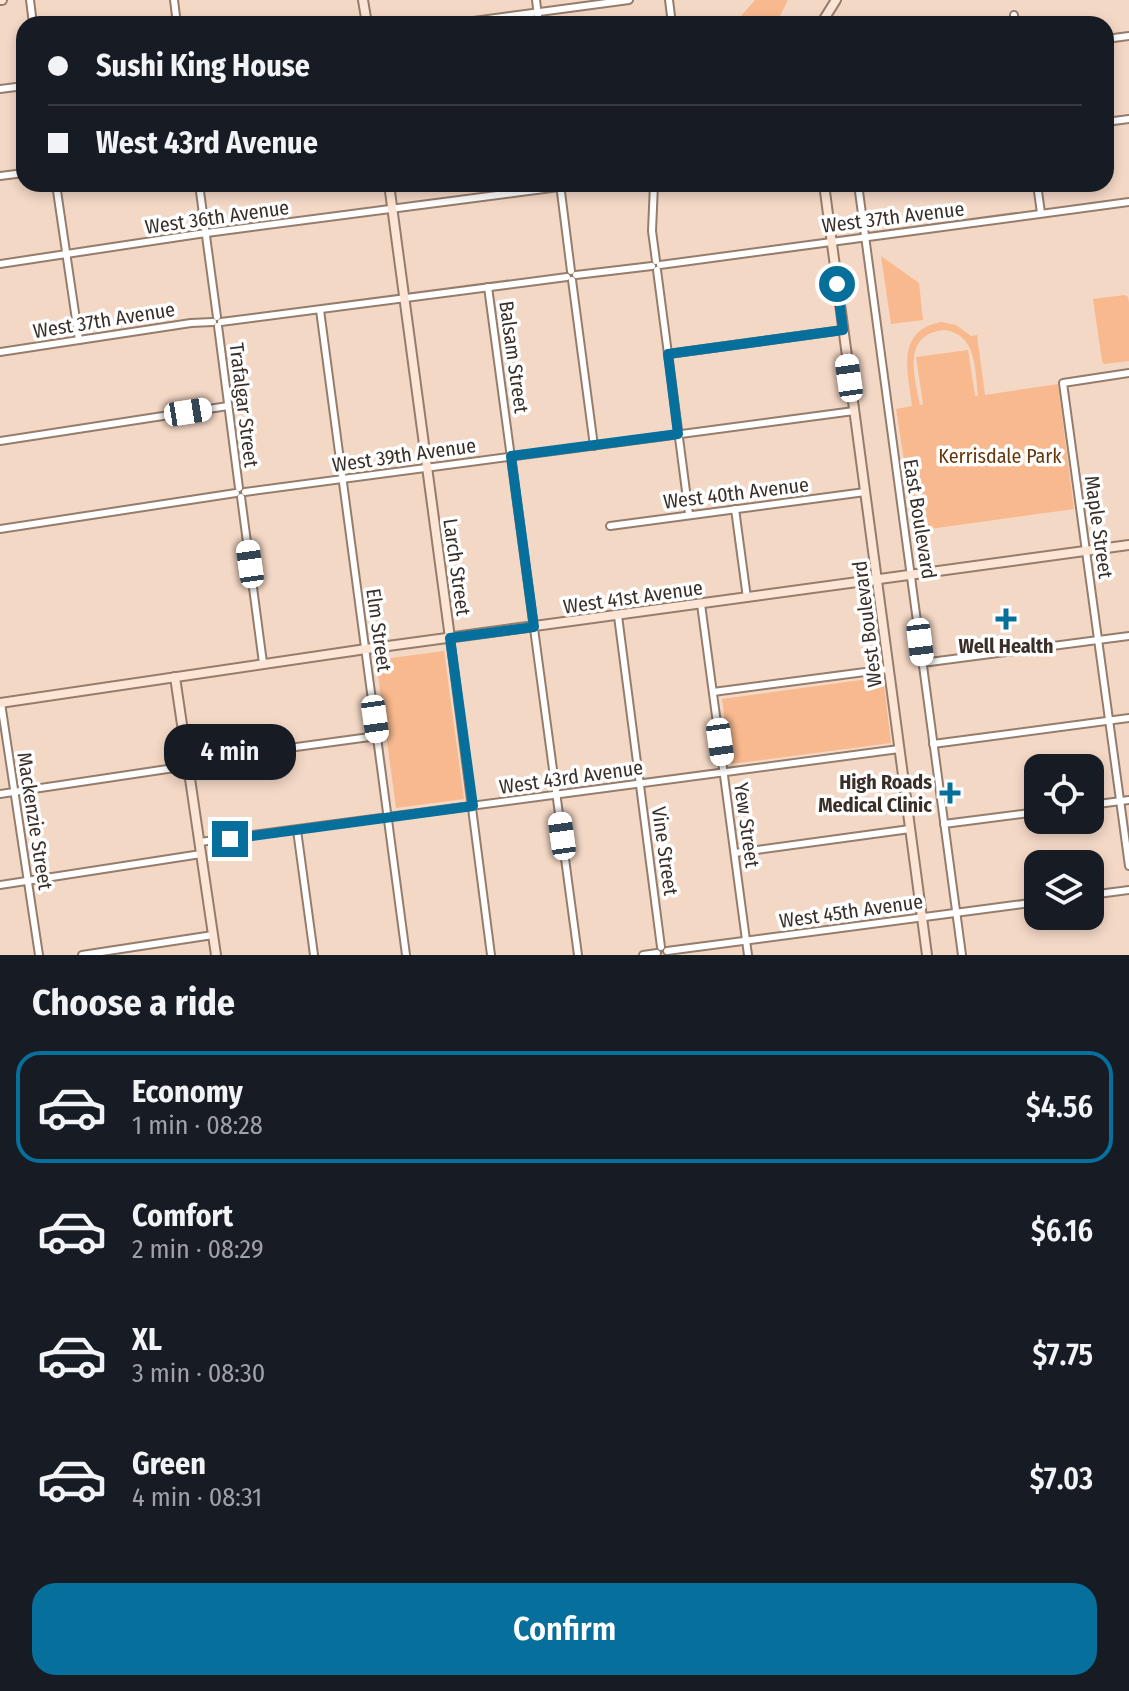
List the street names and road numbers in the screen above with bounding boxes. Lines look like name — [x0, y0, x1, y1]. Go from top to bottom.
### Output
street label: West 36th Avenue — [143, 195, 291, 239]
street label: West 37th Avenue — [820, 196, 966, 238]
street label: West 37th Avenue — [31, 297, 177, 343]
street label: Balsam Street — [494, 299, 534, 415]
street label: Trafalgar Street — [224, 341, 264, 469]
street label: West 39th Avenue — [331, 433, 477, 477]
street label: East Boulevard — [899, 457, 941, 581]
street label: West 40th Avenue — [662, 472, 810, 514]
street label: Maple Street — [1080, 474, 1118, 580]
street label: Larch Street — [438, 517, 476, 618]
street label: West Boulevard — [847, 560, 887, 688]
street label: West 41st Avenue — [562, 575, 704, 619]
street label: Elm Street — [361, 587, 397, 674]
street label: Mackenzie Street — [12, 751, 58, 892]
street label: West 43rd Avenue — [498, 755, 644, 799]
street label: Yew Street — [729, 781, 765, 870]
street label: Vine Street — [647, 805, 683, 897]
street label: West 45th Avenue — [778, 889, 924, 933]

